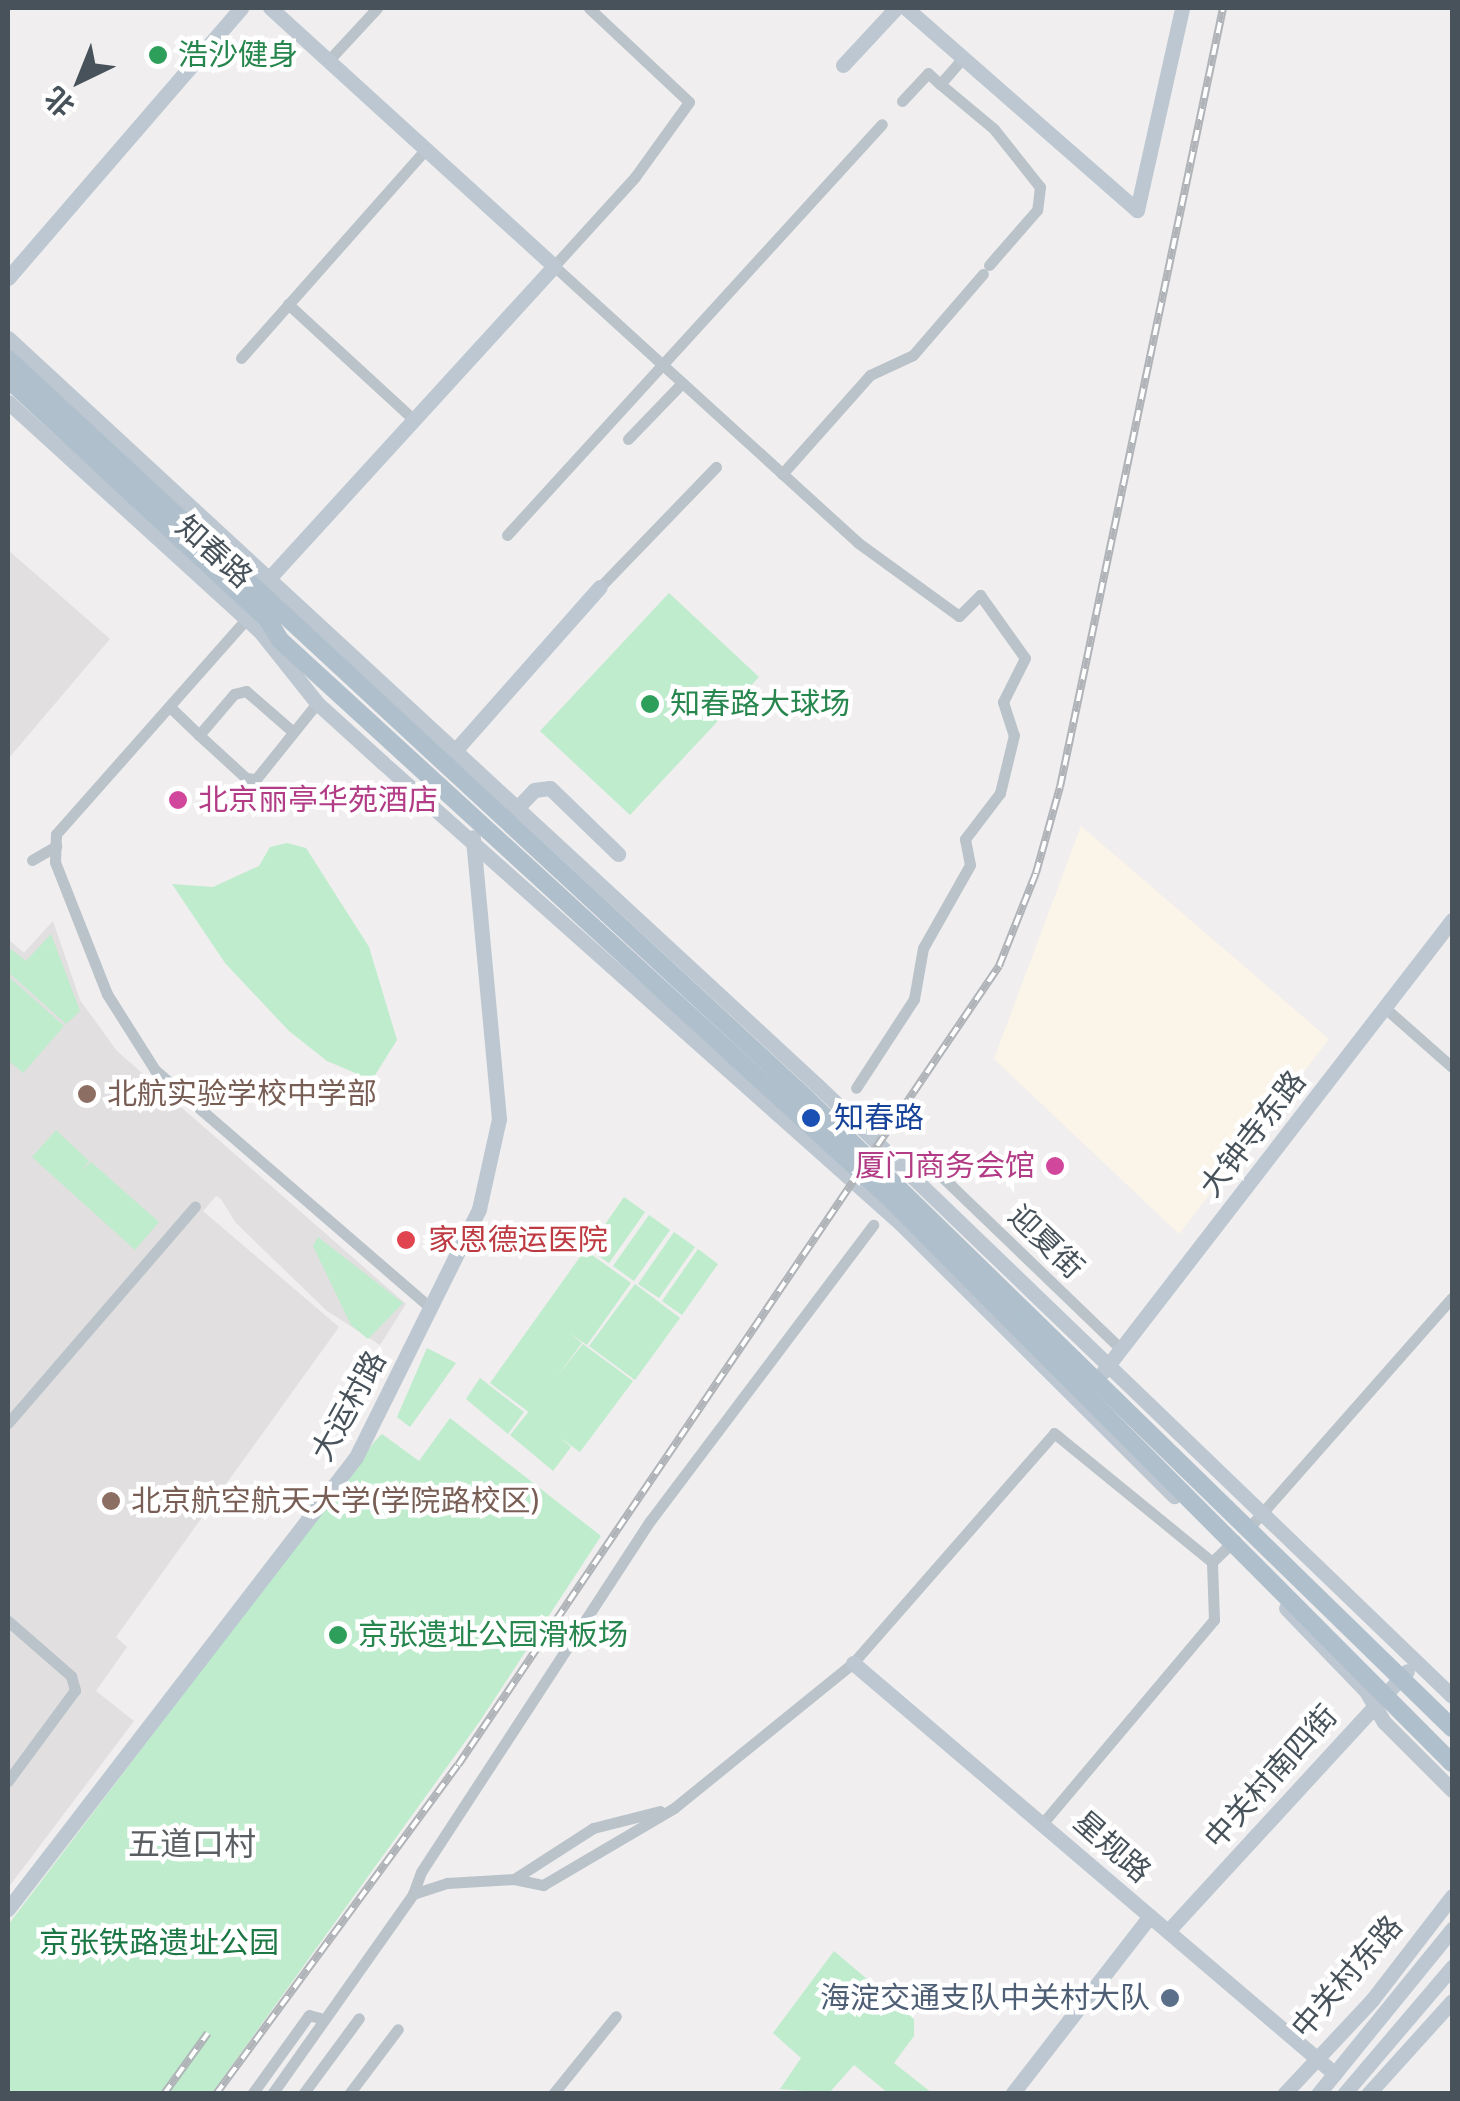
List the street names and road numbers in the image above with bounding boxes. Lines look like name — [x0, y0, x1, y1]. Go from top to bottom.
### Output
street label: 知春路 — [169, 509, 259, 595]
street label: 大钟寺东路 — [1193, 1064, 1313, 1204]
street label: 迎夏街 — [1001, 1198, 1091, 1286]
street label: 大运村路 — [304, 1345, 394, 1467]
street label: 中关村南四街 — [1197, 1698, 1345, 1856]
street label: 星规路 — [1066, 1804, 1158, 1890]
street label: 中关村东路 — [1284, 1909, 1410, 2045]

